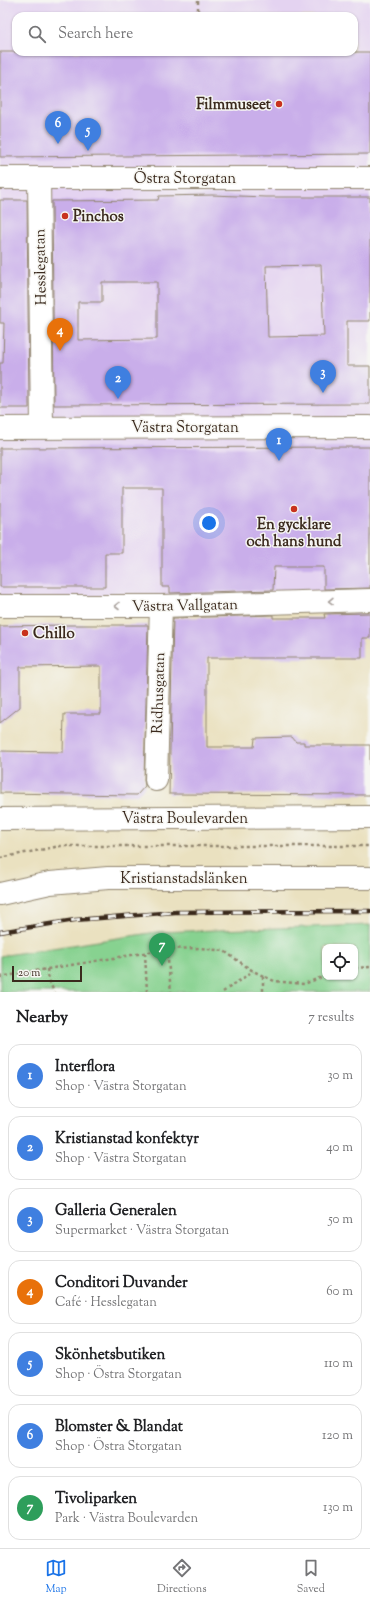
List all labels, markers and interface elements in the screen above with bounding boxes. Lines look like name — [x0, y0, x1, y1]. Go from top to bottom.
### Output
search box — [12, 12, 358, 56]
icon: search — [26, 23, 48, 45]
text: Search here — [58, 24, 133, 45]
place label: Filmmuseet — [196, 95, 272, 116]
marker: Filmmuseet — [274, 99, 284, 109]
pin: 6 — [45, 111, 71, 144]
pin: 5 — [75, 118, 101, 151]
street label: Östra Storgatan — [134, 168, 236, 190]
place label: Pinchos — [73, 207, 124, 228]
marker: Pinchos — [60, 211, 70, 221]
street label: Hesslegatan — [30, 228, 53, 305]
pin: 4 — [47, 318, 73, 351]
pin: 3 — [310, 360, 336, 393]
pin: 2 — [105, 366, 131, 399]
street label: Västra Storgatan — [131, 418, 239, 439]
pin: 1 — [266, 428, 292, 461]
marker: En gycklare och hans hund — [289, 504, 299, 514]
your location — [199, 513, 219, 533]
place label: En gycklare och hans hund — [246, 515, 342, 553]
street label: Västra Vallgatan — [132, 595, 238, 618]
one-way arrow — [328, 597, 334, 605]
one-way arrow — [114, 602, 120, 610]
place label: Chillo — [33, 624, 75, 645]
marker: Chillo — [20, 628, 30, 638]
street label: Ridhusgatan — [148, 652, 171, 734]
street label: Västra Boulevarden — [122, 809, 248, 830]
street label: Kristianstadslänken — [120, 869, 248, 890]
pin: 7 — [149, 933, 175, 966]
map controls — [322, 944, 358, 980]
button: locate — [322, 944, 358, 980]
scale bar — [12, 964, 82, 983]
text: 20 m — [18, 965, 40, 981]
text: Nearby — [16, 1006, 68, 1030]
text: 7 results — [308, 1009, 354, 1027]
text: Interflora — [55, 1057, 115, 1078]
text: 1 — [28, 1067, 32, 1085]
text: 30 m — [327, 1067, 353, 1085]
text: Shop · Västra Storgatan — [55, 1078, 187, 1096]
text: Kristianstad konfektyr — [55, 1129, 199, 1150]
text: 2 — [27, 1139, 33, 1157]
text: 40 m — [326, 1139, 353, 1157]
text: Shop · Västra Storgatan — [55, 1150, 187, 1168]
text: Galleria Generalen — [55, 1201, 177, 1222]
text: 3 — [27, 1211, 33, 1229]
text: 50 m — [328, 1211, 353, 1229]
text: Supermarket · Västra Storgatan — [55, 1222, 229, 1240]
text: Conditori Duvander — [55, 1273, 188, 1294]
text: 4 — [27, 1283, 33, 1301]
text: 60 m — [326, 1283, 353, 1301]
text: Café · Hesslegatan — [55, 1294, 157, 1312]
text: Skönhetsbutiken — [55, 1345, 165, 1366]
text: 5 — [28, 1355, 32, 1373]
text: 110 m — [324, 1355, 353, 1373]
text: Shop · Östra Storgatan — [55, 1366, 182, 1384]
text: Blomster & Blandat — [55, 1417, 183, 1438]
text: 6 — [27, 1427, 33, 1445]
text: 120 m — [322, 1427, 353, 1445]
text: Shop · Östra Storgatan — [55, 1438, 182, 1456]
text: Tivoliparken — [55, 1489, 137, 1510]
text: 7 — [27, 1499, 33, 1517]
text: 130 m — [323, 1499, 353, 1517]
text: Park · Västra Boulevarden — [55, 1510, 198, 1528]
tab: Map — [45, 1557, 67, 1597]
tab: Directions — [157, 1557, 207, 1597]
tab: Saved — [297, 1557, 325, 1597]

